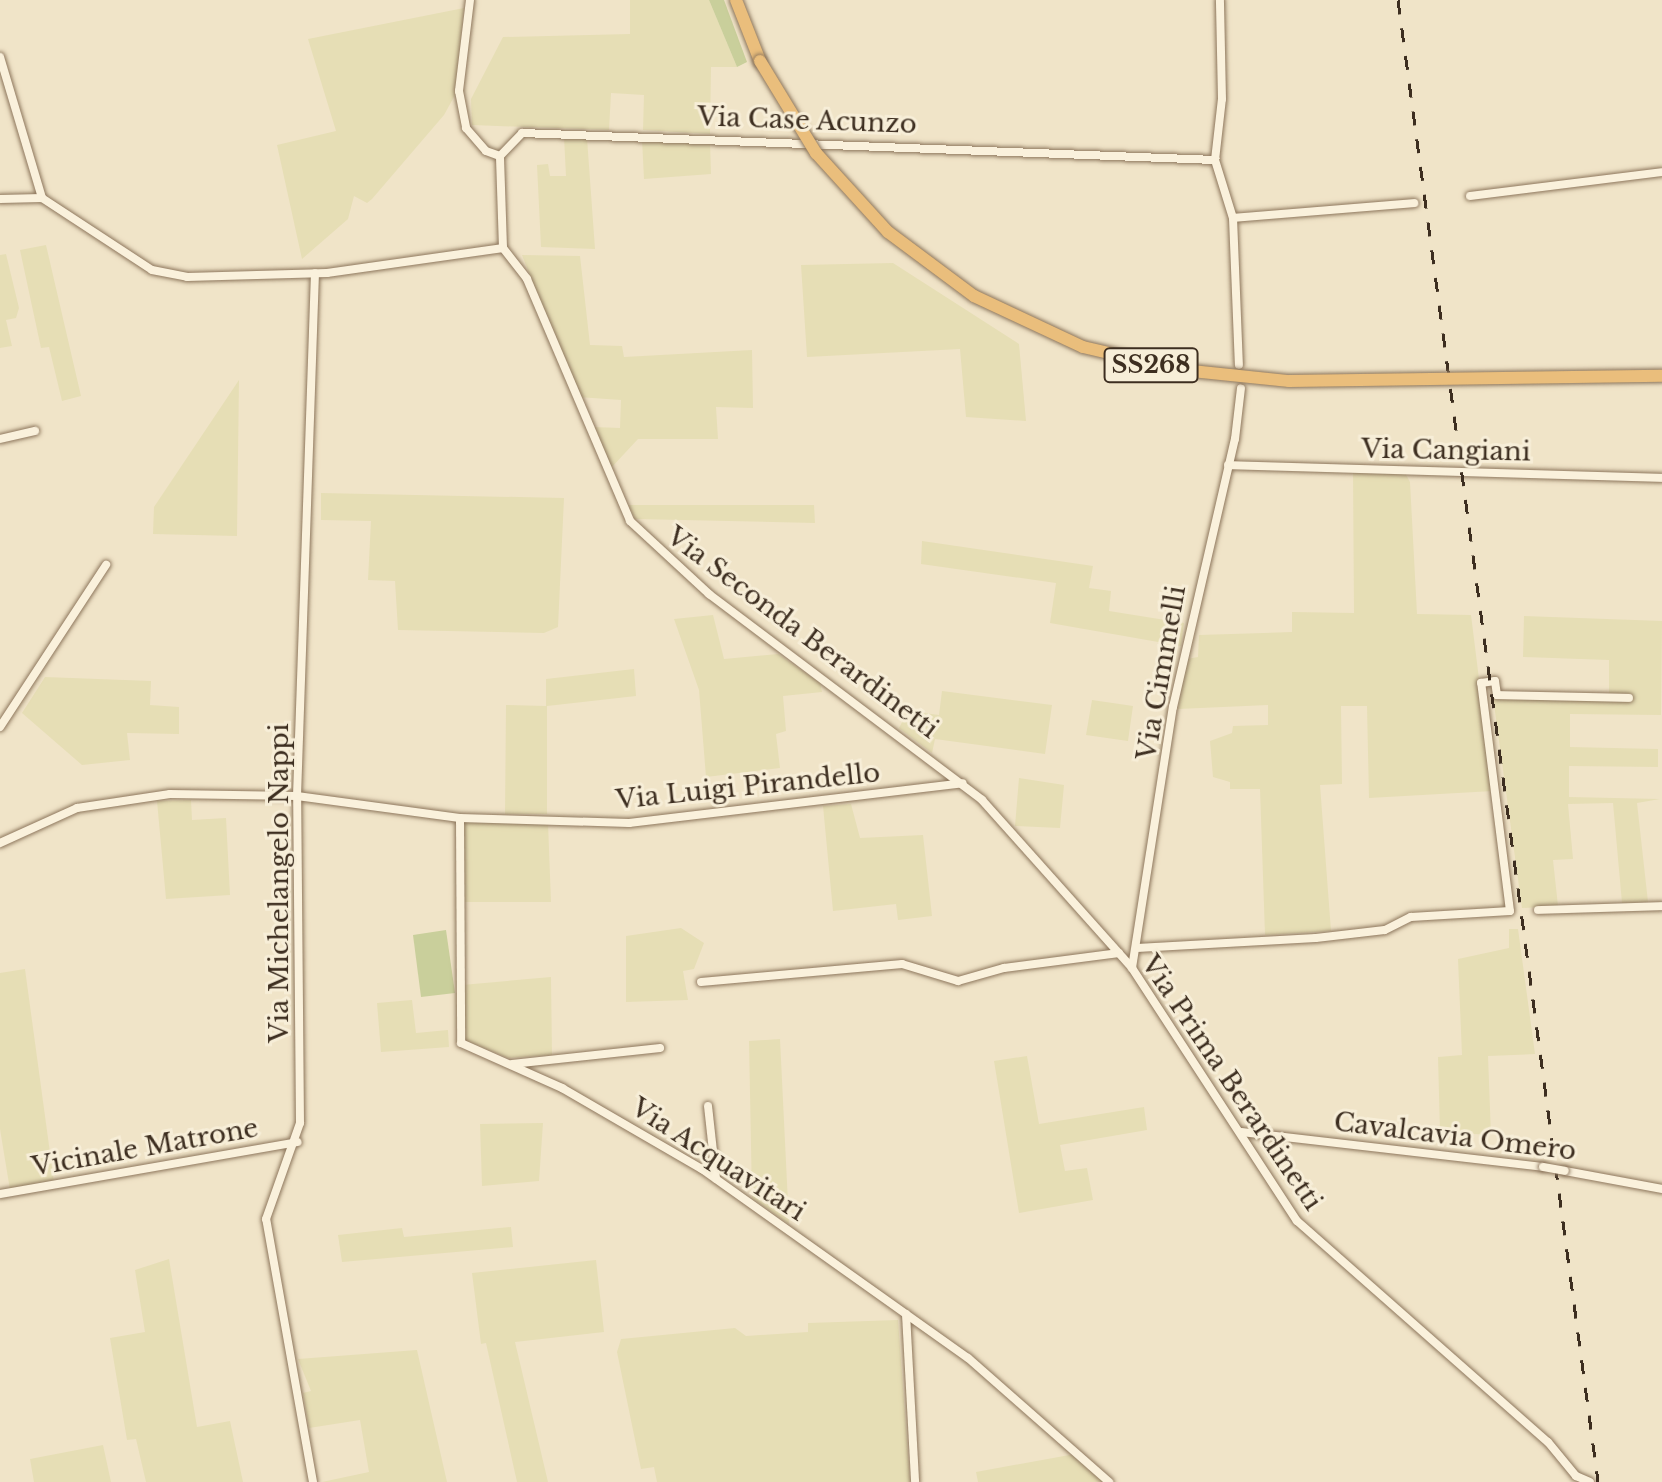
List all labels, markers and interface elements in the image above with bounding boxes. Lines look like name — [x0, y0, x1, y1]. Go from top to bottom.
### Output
street label: Via Case Acunzo — [696, 102, 918, 140]
road number: SS268 — [1103, 345, 1199, 385]
street label: Via Cangiani — [1361, 434, 1531, 468]
street label: Via Seconda Berardinetti — [660, 521, 944, 745]
street label: Via Cimmelli — [1131, 583, 1193, 763]
street label: Via Michelangelo Nappi — [264, 723, 296, 1043]
street label: Via Luigi Pirandello — [614, 758, 882, 816]
street label: Via Prima Berardinetti — [1134, 949, 1328, 1217]
street label: Via Acquavitari — [624, 1092, 812, 1228]
street label: Cavalcavia Omero — [1332, 1107, 1578, 1167]
street label: Vicinale Matrone — [29, 1113, 261, 1183]

